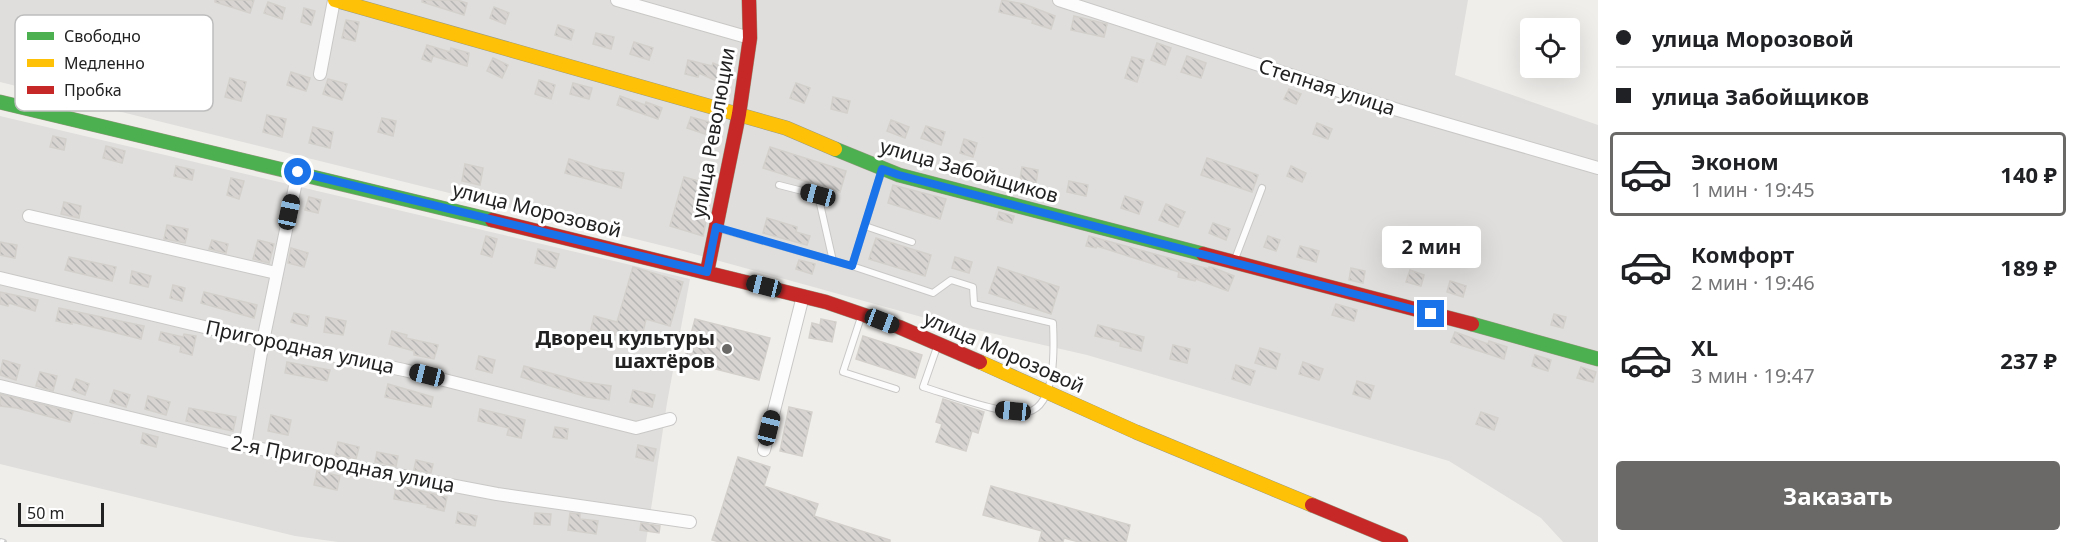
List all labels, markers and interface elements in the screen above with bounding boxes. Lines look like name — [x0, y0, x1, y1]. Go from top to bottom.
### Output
legend — [15, 15, 213, 111]
map controls — [1520, 18, 1580, 78]
button: locate — [1520, 18, 1580, 78]
text: улица Морозовой — [1652, 23, 1854, 53]
text: Свободно — [64, 25, 141, 47]
street label: улица Революции — [684, 45, 741, 220]
text: Медленно — [64, 52, 145, 74]
street label: Степная улица — [1256, 52, 1399, 121]
text: Пробка — [64, 79, 122, 101]
text: улица Забойщиков — [1652, 81, 1869, 111]
street label: улица Забойщиков — [877, 132, 1062, 209]
text: Эконом — [1691, 146, 1779, 176]
icon: car — [1619, 147, 1673, 201]
route start — [284, 158, 311, 185]
text: 140 ₽ — [2000, 159, 2057, 189]
street label: улица Морозовой — [450, 175, 624, 244]
text: 1 мин · 19:45 — [1691, 176, 1815, 203]
car — [798, 182, 838, 208]
car — [276, 193, 302, 231]
callout: 2 мин — [1382, 227, 1480, 269]
text: 2 мин — [1402, 233, 1461, 260]
text: Комфорт — [1691, 239, 1794, 269]
icon: car — [1619, 240, 1673, 294]
text: 189 ₽ — [2000, 252, 2057, 282]
text: 2 мин · 19:46 — [1691, 269, 1815, 296]
car — [744, 273, 784, 299]
route end — [1417, 300, 1444, 327]
street label: улица Морозовой — [920, 304, 1089, 399]
car — [862, 306, 902, 336]
street label: Пригородная улица — [203, 313, 397, 380]
place label: Дворец культуры шахтёров — [535, 324, 715, 374]
text: XL — [1691, 332, 1718, 362]
icon: car — [1619, 333, 1673, 387]
marker: Дворец культуры шахтёров — [720, 342, 734, 356]
text: 237 ₽ — [2000, 345, 2057, 375]
car — [407, 362, 447, 388]
text: 3 мин · 19:47 — [1691, 362, 1815, 389]
car — [994, 400, 1032, 422]
car — [756, 408, 782, 448]
street label: 2-я Пригородная улица — [229, 429, 457, 498]
button: Заказать — [1616, 461, 2060, 530]
scale bar — [18, 500, 104, 528]
text: 50 m — [27, 502, 64, 524]

